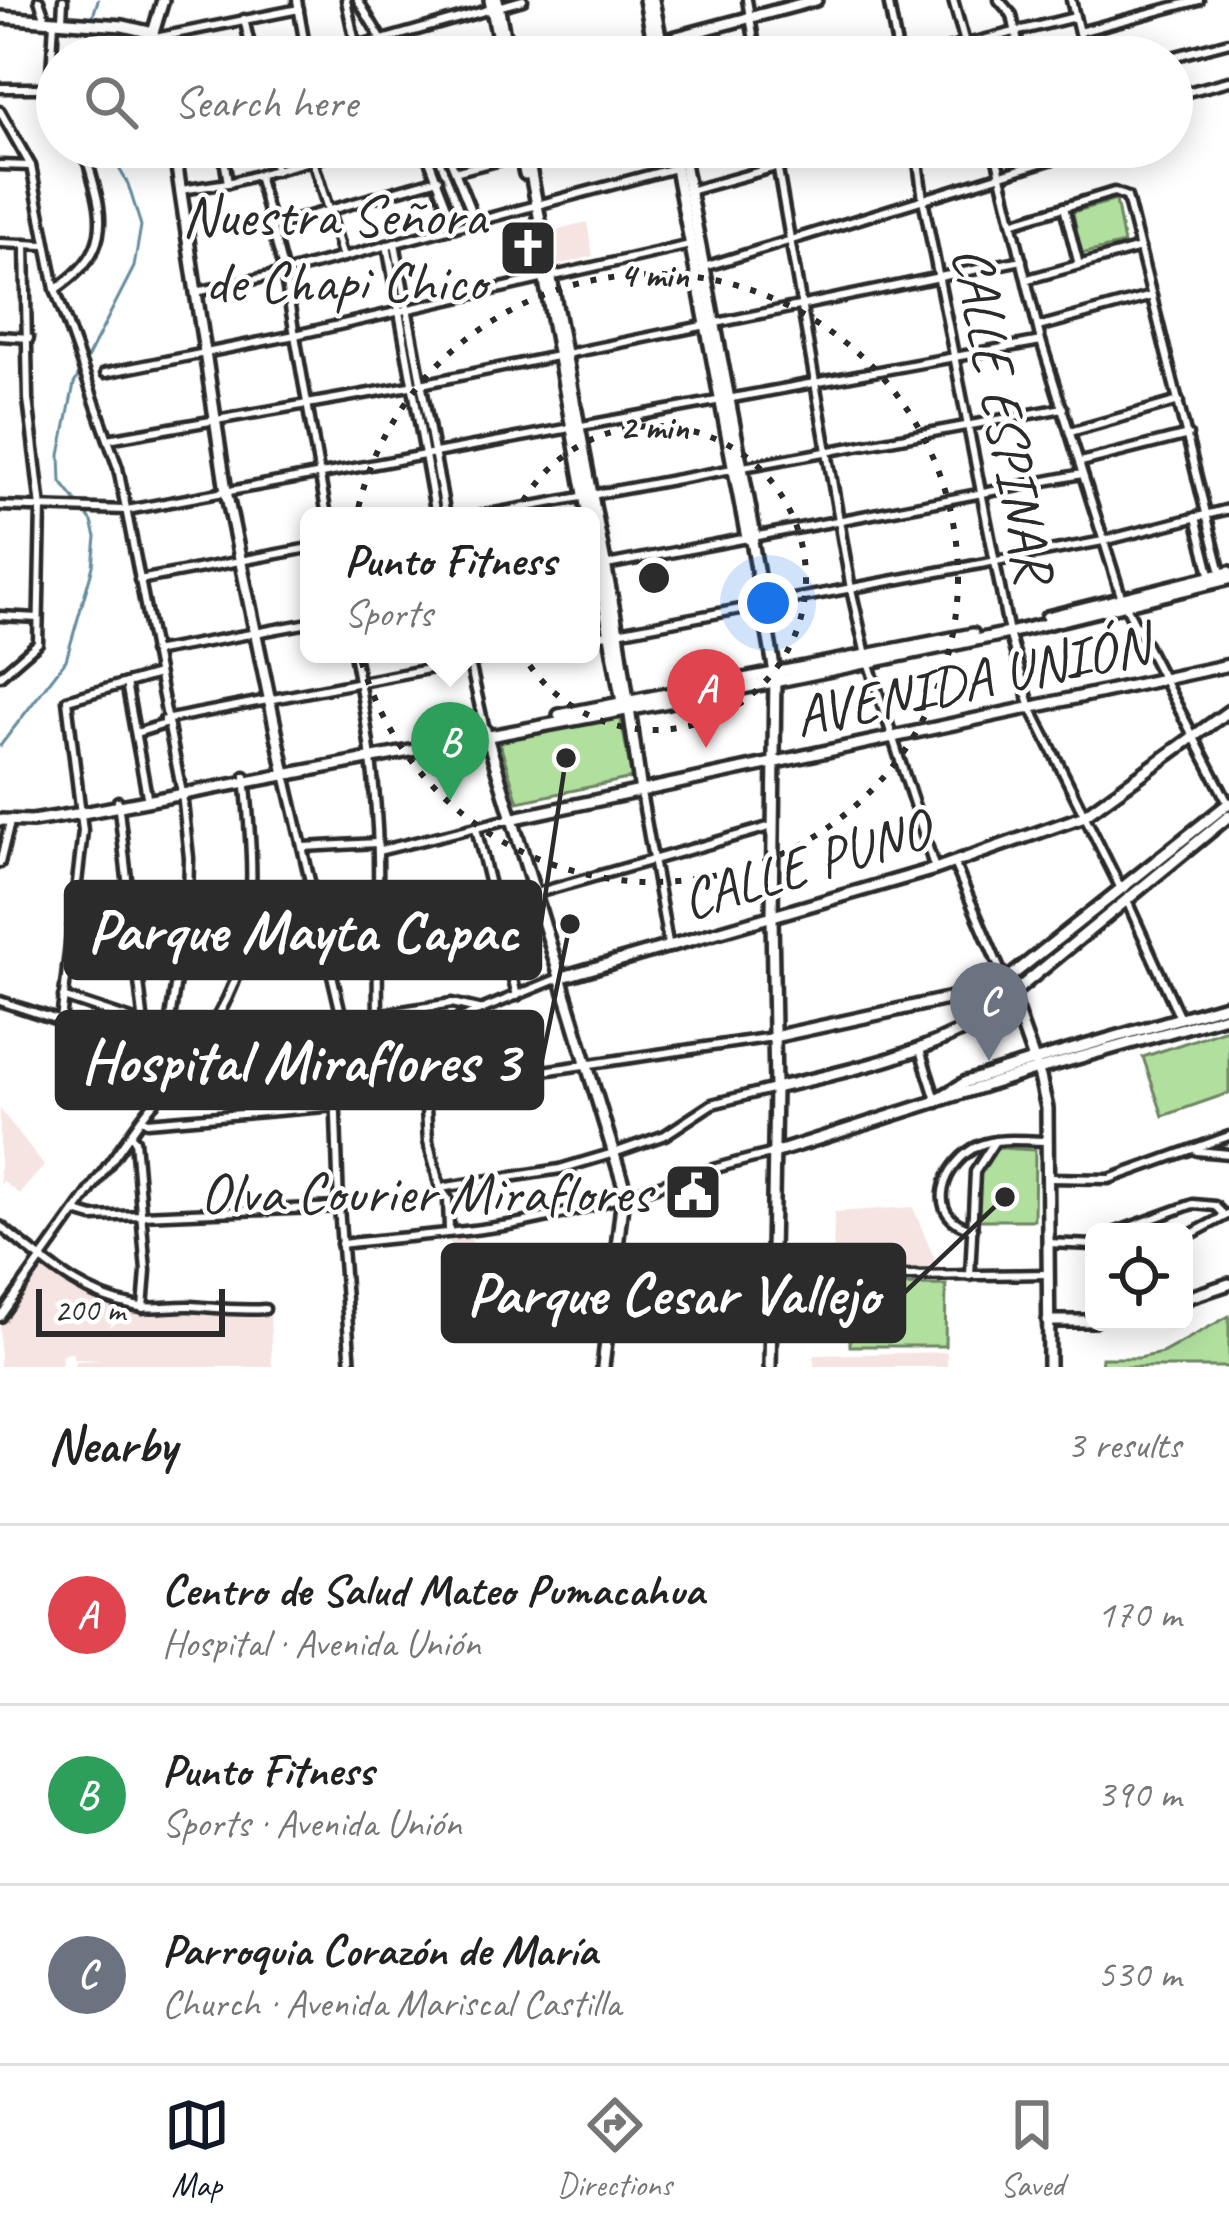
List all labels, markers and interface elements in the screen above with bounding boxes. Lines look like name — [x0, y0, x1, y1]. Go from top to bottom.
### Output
search box — [36, 36, 1193, 168]
icon: search — [78, 69, 144, 135]
text: Search here — [174, 74, 357, 131]
place label: Nuestra Señora de Chapi Chico — [182, 180, 492, 318]
church icon: Nuestra Señora de Chapi Chico — [497, 217, 559, 279]
street label: CALLE ESPINAR — [936, 240, 1073, 593]
text: 4 min — [620, 252, 690, 298]
text: 2 min — [620, 404, 690, 450]
popup — [300, 507, 600, 663]
text: Punto Fitness — [344, 532, 556, 589]
centre of rings — [633, 557, 675, 599]
your location — [738, 573, 798, 633]
text: Sports — [344, 589, 432, 638]
street label: AVENIDA UNIÓN — [788, 606, 1162, 753]
pin: A — [667, 649, 745, 748]
pin: B — [411, 702, 489, 801]
street label: CALLE PUNO — [673, 790, 944, 936]
callout: Parque Mayta Capac — [66, 882, 540, 978]
text: Parque Mayta Capac — [88, 893, 520, 969]
pin: C — [950, 962, 1028, 1061]
callout: Hospital Miraflores 3 — [57, 1012, 542, 1108]
text: Hospital Miraflores 3 — [81, 1023, 524, 1099]
place label: Olva Courier Miraflores — [200, 1157, 657, 1229]
public building icon: Olva Courier Miraflores — [662, 1161, 724, 1223]
map controls — [1085, 1223, 1193, 1331]
button: locate — [1085, 1223, 1193, 1331]
callout: Parque Cesar Vallejo — [443, 1245, 904, 1341]
text: Parque Cesar Vallejo — [467, 1256, 884, 1332]
scale bar — [36, 1283, 225, 1336]
text: 200 m — [54, 1289, 125, 1331]
text: Nearby — [48, 1413, 176, 1477]
text: 3 results — [1067, 1421, 1181, 1470]
text: Centro de Salud Mateo Pumacahua — [162, 1562, 704, 1619]
text: A — [77, 1590, 97, 1639]
text: 170 m — [1097, 1590, 1181, 1639]
text: Hospital · Avenida Unión — [162, 1619, 480, 1668]
text: Punto Fitness — [162, 1742, 373, 1799]
text: B — [77, 1770, 97, 1819]
text: 390 m — [1097, 1770, 1181, 1819]
text: Sports · Avenida Unión — [162, 1799, 461, 1848]
text: Parroquia Corazón de María — [162, 1922, 597, 1979]
text: C — [78, 1950, 96, 1999]
text: 530 m — [1097, 1950, 1181, 1999]
text: Church · Avenida Mariscal Castilla — [162, 1979, 621, 2028]
tab: Map — [164, 2092, 230, 2206]
tab: Directions — [557, 2092, 672, 2206]
tab: Saved — [999, 2092, 1065, 2206]

